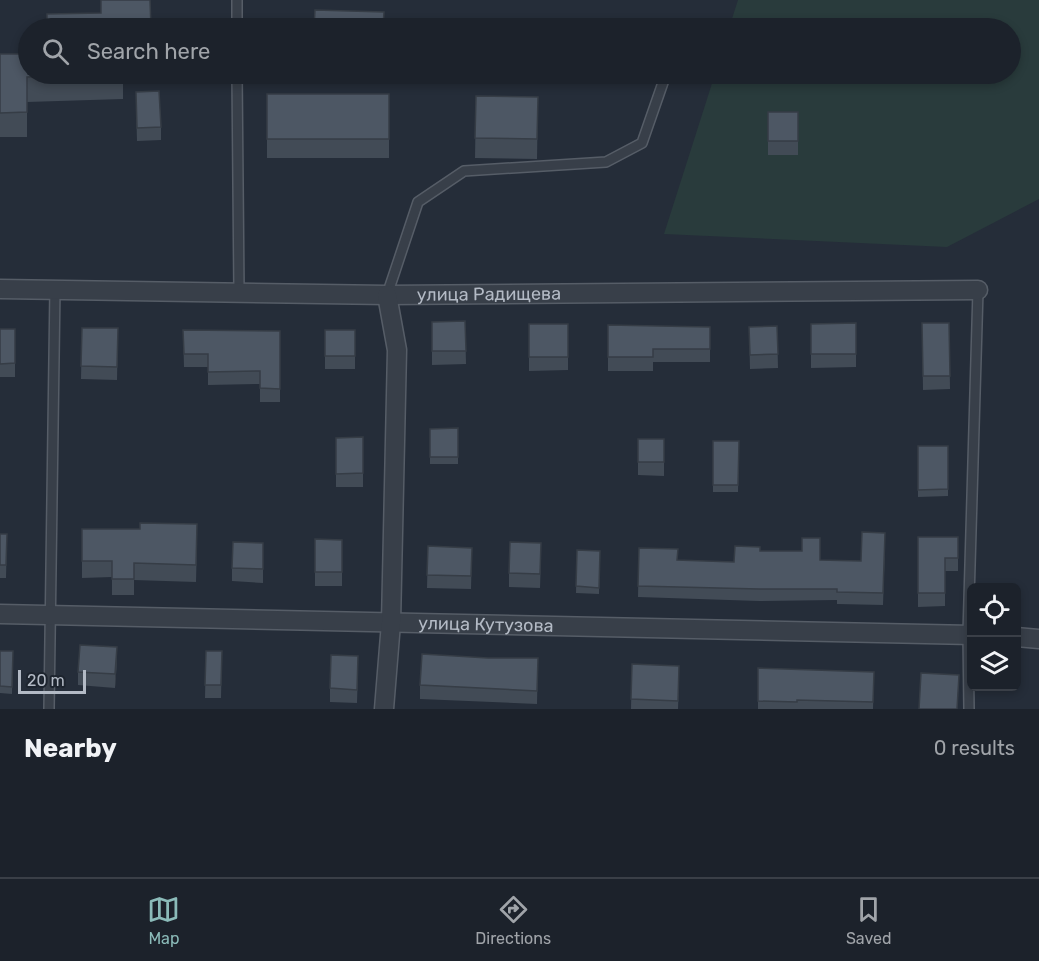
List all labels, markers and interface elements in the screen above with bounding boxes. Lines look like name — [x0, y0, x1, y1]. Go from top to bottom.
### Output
search box — [18, 18, 1021, 84]
icon: search — [39, 35, 72, 68]
text: Search here — [87, 38, 210, 65]
street label: улица Радищева — [417, 283, 561, 306]
map controls — [967, 583, 1021, 691]
button: locate — [967, 583, 1021, 637]
street label: улица Кутузова — [418, 612, 554, 637]
button: layers — [967, 637, 1021, 691]
scale bar — [18, 667, 86, 694]
text: 20 m — [27, 671, 65, 690]
text: Nearby — [24, 733, 117, 764]
text: 0 results — [934, 736, 1015, 760]
tab: Map — [147, 893, 180, 948]
tab: Directions — [475, 893, 551, 948]
tab: Saved — [846, 893, 892, 948]

